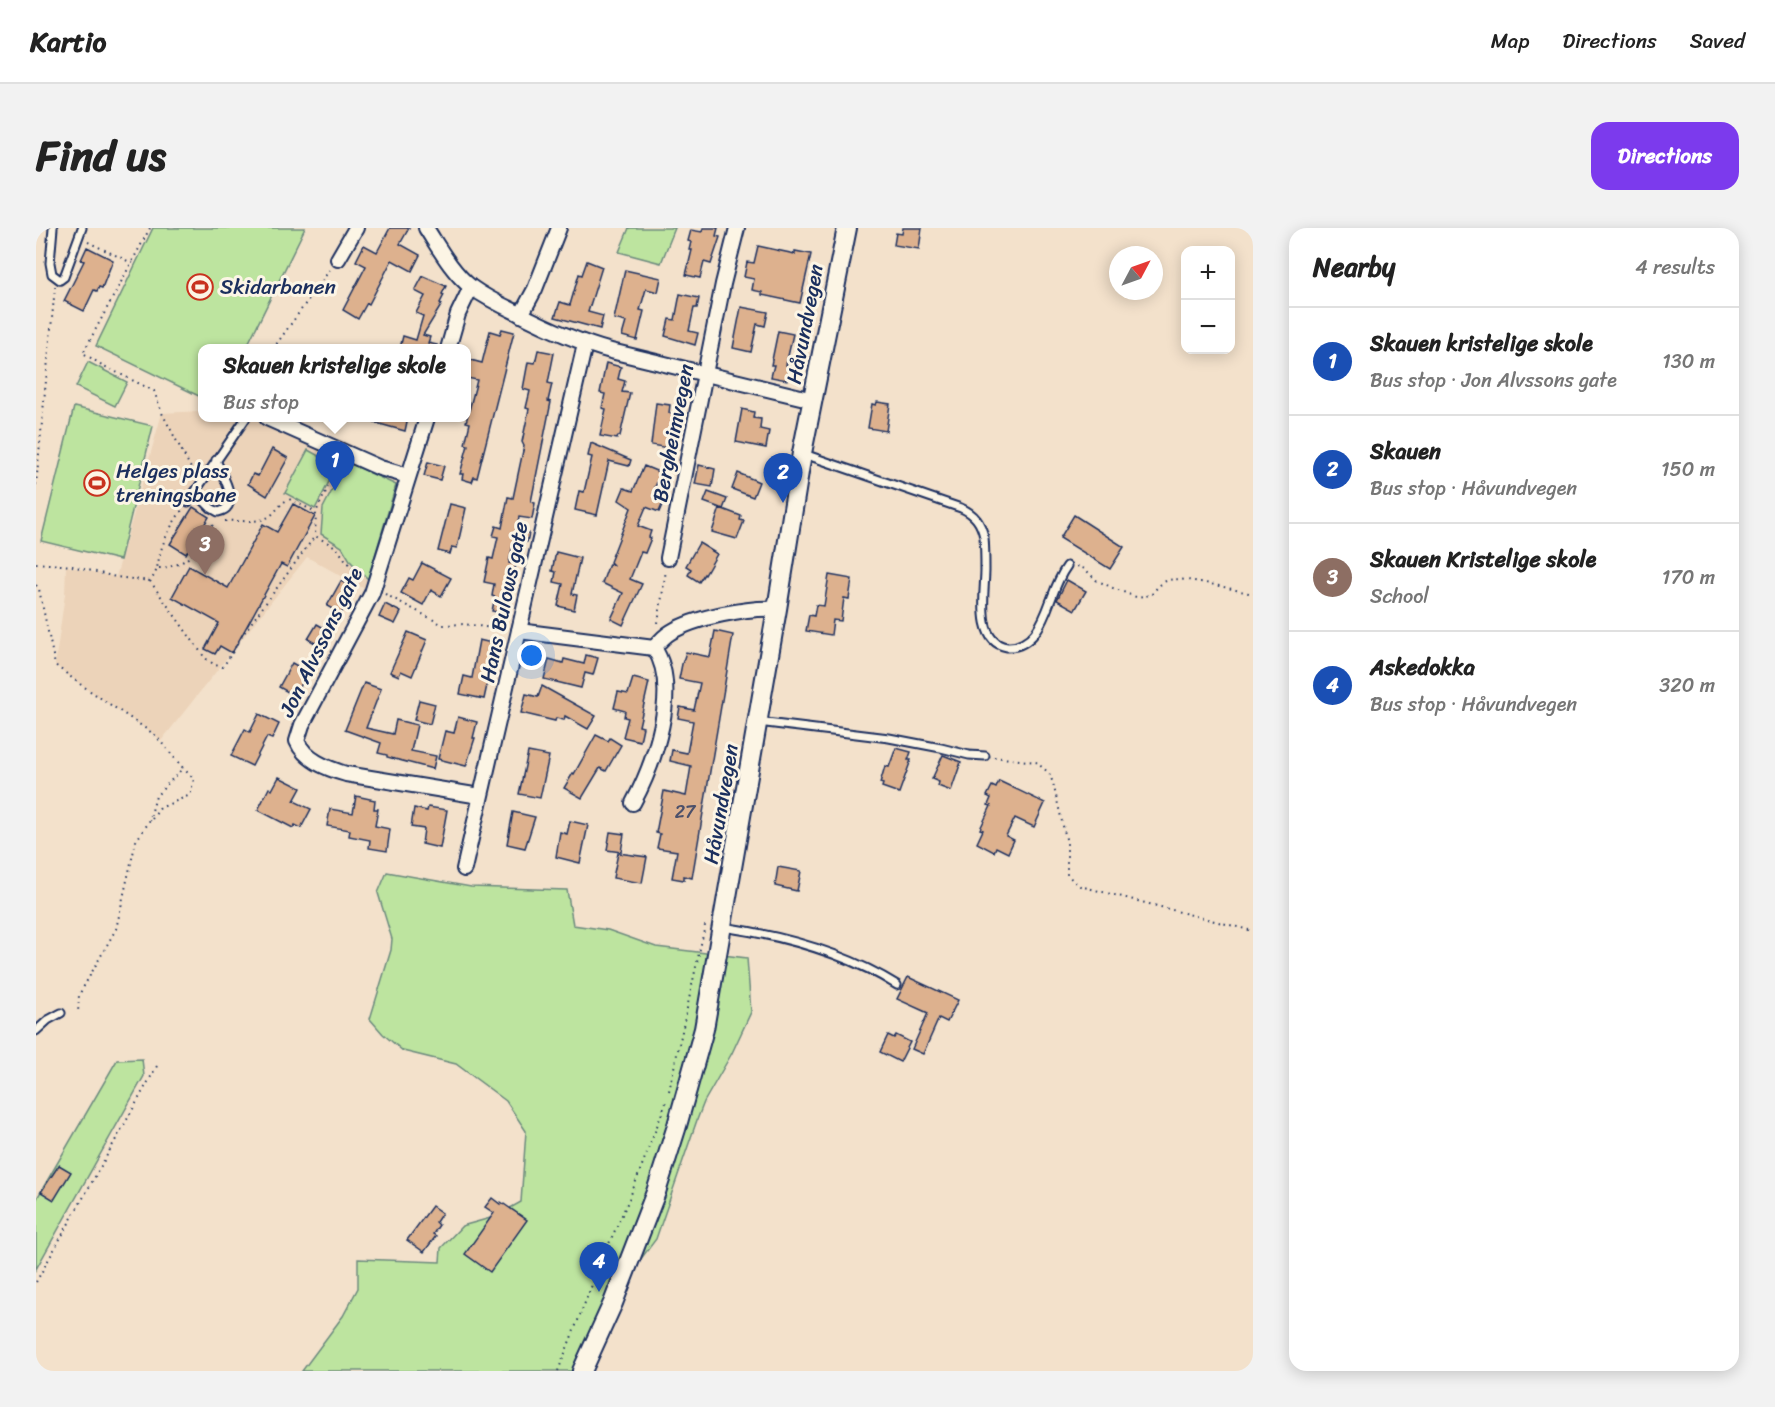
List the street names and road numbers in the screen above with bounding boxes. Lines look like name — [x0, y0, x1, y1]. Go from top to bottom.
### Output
street label: Håvundvegen — [775, 261, 835, 387]
street label: Bergheimvegen — [641, 361, 705, 505]
street label: Hans Bulows gate — [468, 518, 540, 686]
street label: Jon Alvssons gate — [268, 560, 374, 725]
street label: Håvundvegen — [692, 741, 750, 867]

